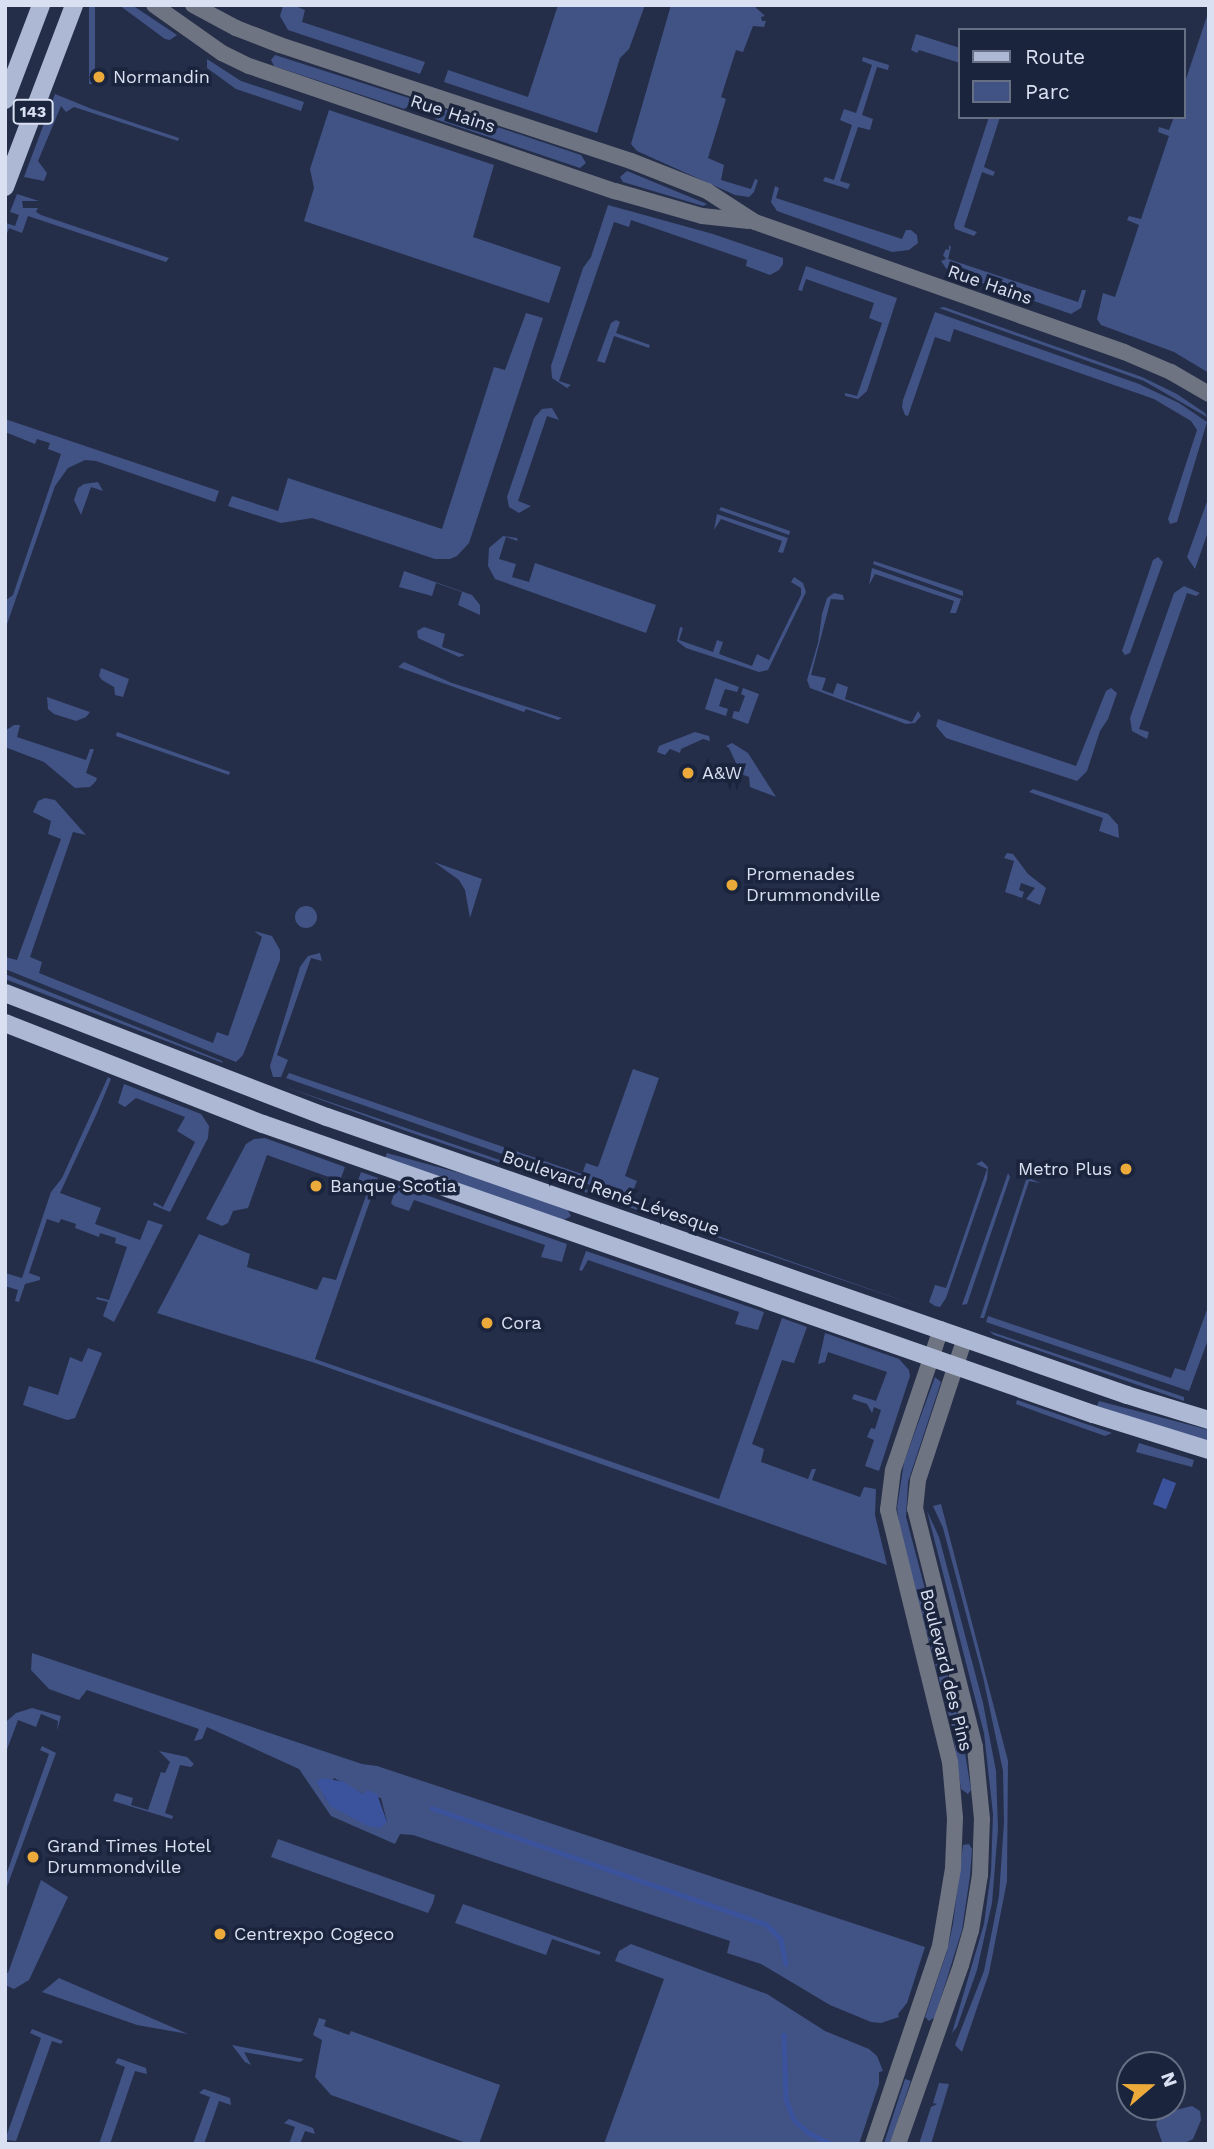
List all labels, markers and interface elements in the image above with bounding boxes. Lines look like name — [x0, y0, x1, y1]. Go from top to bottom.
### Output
legend — [958, 28, 1186, 119]
text: Route — [1025, 44, 1085, 69]
place label: Normandin — [113, 66, 210, 88]
marker: Normandin — [91, 69, 107, 85]
text: Parc — [1025, 79, 1070, 104]
street label: Rue Hains — [408, 90, 498, 138]
road number: 143 — [12, 100, 54, 124]
street label: Rue Hains — [945, 260, 1035, 310]
place label: A&W — [702, 762, 742, 784]
marker: A&W — [680, 765, 696, 781]
place label: Promenades Drummondville — [746, 864, 880, 906]
marker: Promenades Drummondville — [724, 877, 740, 893]
street label: Boulevard René-Lévesque — [499, 1146, 723, 1240]
place label: Metro Plus — [1018, 1158, 1112, 1180]
marker: Metro Plus — [1118, 1161, 1134, 1177]
place label: Banque Scotia — [330, 1175, 457, 1197]
marker: Banque Scotia — [308, 1178, 324, 1194]
place label: Cora — [501, 1312, 541, 1334]
marker: Cora — [479, 1315, 495, 1331]
street label: Boulevard des Pins — [915, 1586, 977, 1754]
place label: Grand Times Hotel Drummondville — [47, 1836, 212, 1878]
marker: Grand Times Hotel Drummondville — [25, 1849, 41, 1865]
place label: Centrexpo Cogeco — [234, 1923, 394, 1945]
marker: Centrexpo Cogeco — [212, 1926, 228, 1942]
north arrow — [1116, 2051, 1186, 2121]
text: N — [1156, 2069, 1183, 2090]

